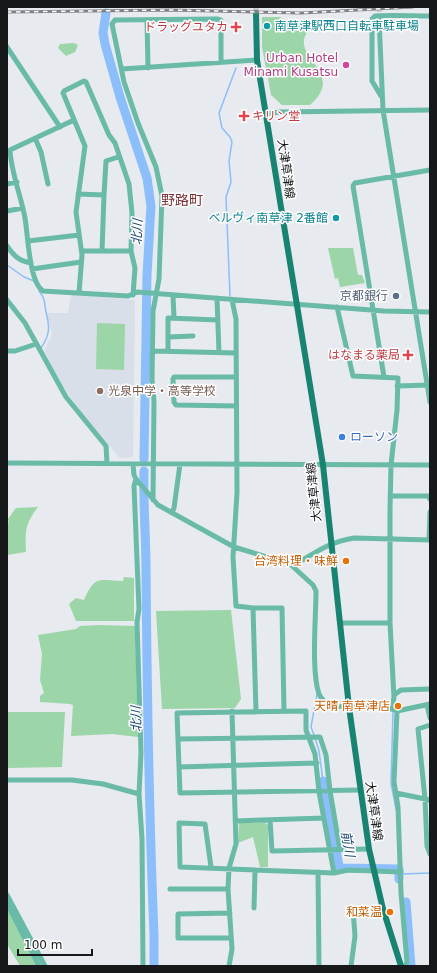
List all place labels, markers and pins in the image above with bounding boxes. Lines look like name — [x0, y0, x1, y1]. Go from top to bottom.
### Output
place label: 南草津駅西口自転車駐車場 — [275, 19, 419, 33]
place label: ドラッグユタカ — [144, 20, 228, 34]
marker: 南草津駅西口自転車駐車場 — [262, 21, 272, 31]
marker: ドラッグユタカ — [231, 22, 241, 32]
place label: Urban Hotel Minami Kusatsu — [243, 51, 338, 79]
marker: Urban Hotel Minami Kusatsu — [341, 60, 351, 70]
place label: キリン堂 — [252, 109, 300, 123]
marker: キリン堂 — [239, 111, 249, 121]
place label: ベルヴィ南草津 2番館 — [209, 211, 328, 225]
marker: ベルヴィ南草津 2番館 — [331, 213, 341, 223]
place label: 京都銀行 — [340, 289, 388, 303]
marker: 京都銀行 — [391, 291, 401, 301]
place label: はなまる薬局 — [328, 348, 400, 362]
marker: はなまる薬局 — [403, 350, 413, 360]
place label: 光泉中学・高等学校 — [108, 384, 216, 398]
marker: 光泉中学・高等学校 — [95, 386, 105, 396]
place label: ローソン — [350, 430, 398, 444]
marker: ローソン — [337, 432, 347, 442]
place label: 台湾料理・味鮮 — [254, 554, 338, 568]
marker: 台湾料理・味鮮 — [341, 556, 351, 566]
place label: 天晴 南草津店 — [314, 699, 390, 713]
marker: 天晴 南草津店 — [393, 701, 403, 711]
place label: 和菜温 — [346, 905, 382, 919]
marker: 和菜温 — [385, 907, 395, 917]

